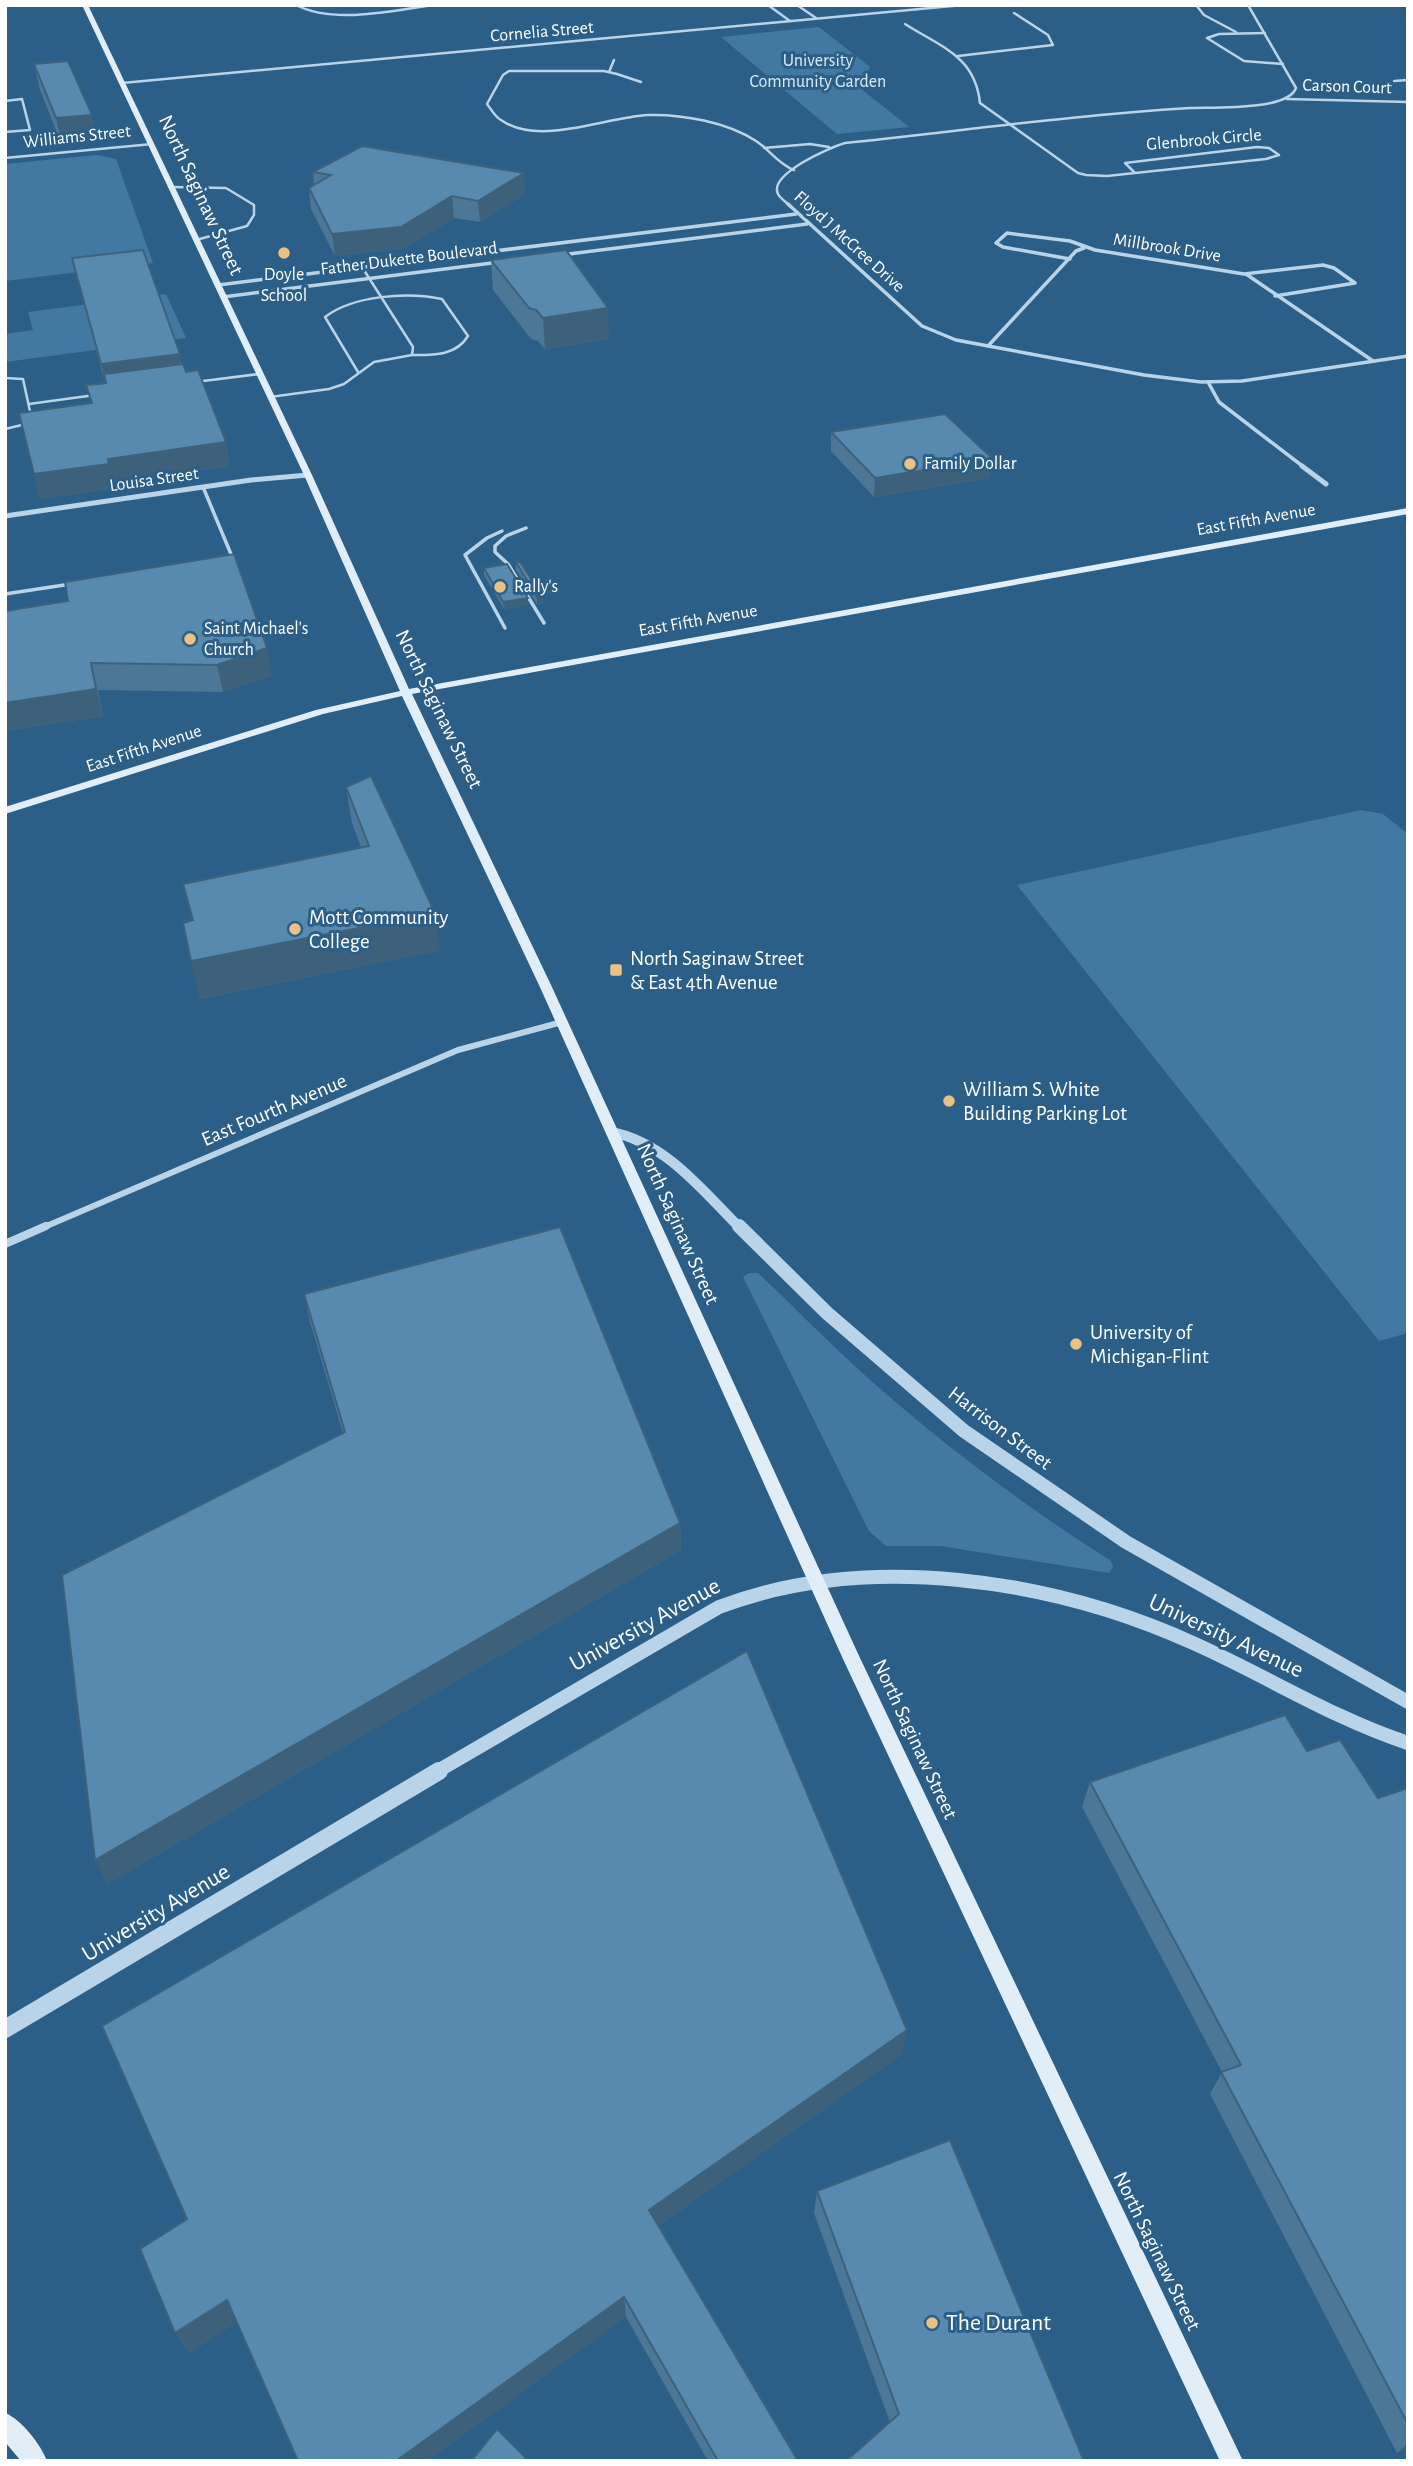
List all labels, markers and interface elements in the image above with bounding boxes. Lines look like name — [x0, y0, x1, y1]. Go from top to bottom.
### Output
street label: Cornelia Street — [490, 19, 595, 45]
park label: University Community Garden — [750, 52, 886, 91]
street label: Carson Court — [1302, 76, 1392, 98]
street label: North Saginaw Street — [155, 112, 247, 278]
street label: Williams Street — [22, 122, 132, 152]
street label: Glenbrook Circle — [1146, 126, 1262, 154]
street label: Floyd J McCree Drive — [790, 188, 908, 296]
street label: Millbrook Drive — [1112, 231, 1222, 265]
street label: Father Dukette Boulevard — [319, 239, 499, 279]
marker: Doyle School — [276, 245, 292, 261]
place label: Doyle School — [261, 266, 307, 305]
place label: Family Dollar — [924, 455, 1017, 473]
marker: Family Dollar — [902, 456, 918, 472]
street label: Louisa Street — [108, 465, 200, 495]
street label: East Fifth Avenue — [1195, 501, 1317, 539]
place label: Rally's — [514, 578, 558, 596]
marker: Rally's — [492, 579, 508, 595]
street label: East Fifth Avenue — [637, 602, 759, 640]
place label: Saint Michael's Church — [204, 620, 308, 659]
street label: North Saginaw Street — [391, 626, 487, 792]
marker: Saint Michael's Church — [182, 631, 198, 647]
street label: East Fifth Avenue — [84, 722, 204, 776]
place label: Mott Community College — [309, 907, 448, 952]
marker: Mott Community College — [287, 921, 303, 937]
place label: North Saginaw Street & East 4th Avenue — [630, 948, 804, 993]
marker: North Saginaw Street & East 4th Avenue — [608, 962, 624, 978]
street label: East Fourth Avenue — [198, 1070, 350, 1150]
place label: William S. White Building Parking Lot — [963, 1079, 1127, 1124]
marker: William S. White Building Parking Lot — [941, 1093, 957, 1109]
street label: North Saginaw Street — [633, 1140, 723, 1308]
place label: University of Michigan-Flint — [1090, 1322, 1209, 1367]
marker: University of Michigan-Flint — [1068, 1336, 1084, 1352]
street label: Harrison Street — [944, 1382, 1056, 1474]
street label: University Avenue — [566, 1574, 724, 1676]
street label: University Avenue — [1145, 1590, 1307, 1682]
street label: North Saginaw Street — [869, 1656, 961, 1822]
street label: University Avenue — [78, 1859, 234, 1967]
street label: North Saginaw Street — [1109, 2168, 1205, 2334]
place label: The Durant — [946, 2311, 1051, 2335]
marker: The Durant — [924, 2315, 940, 2331]

